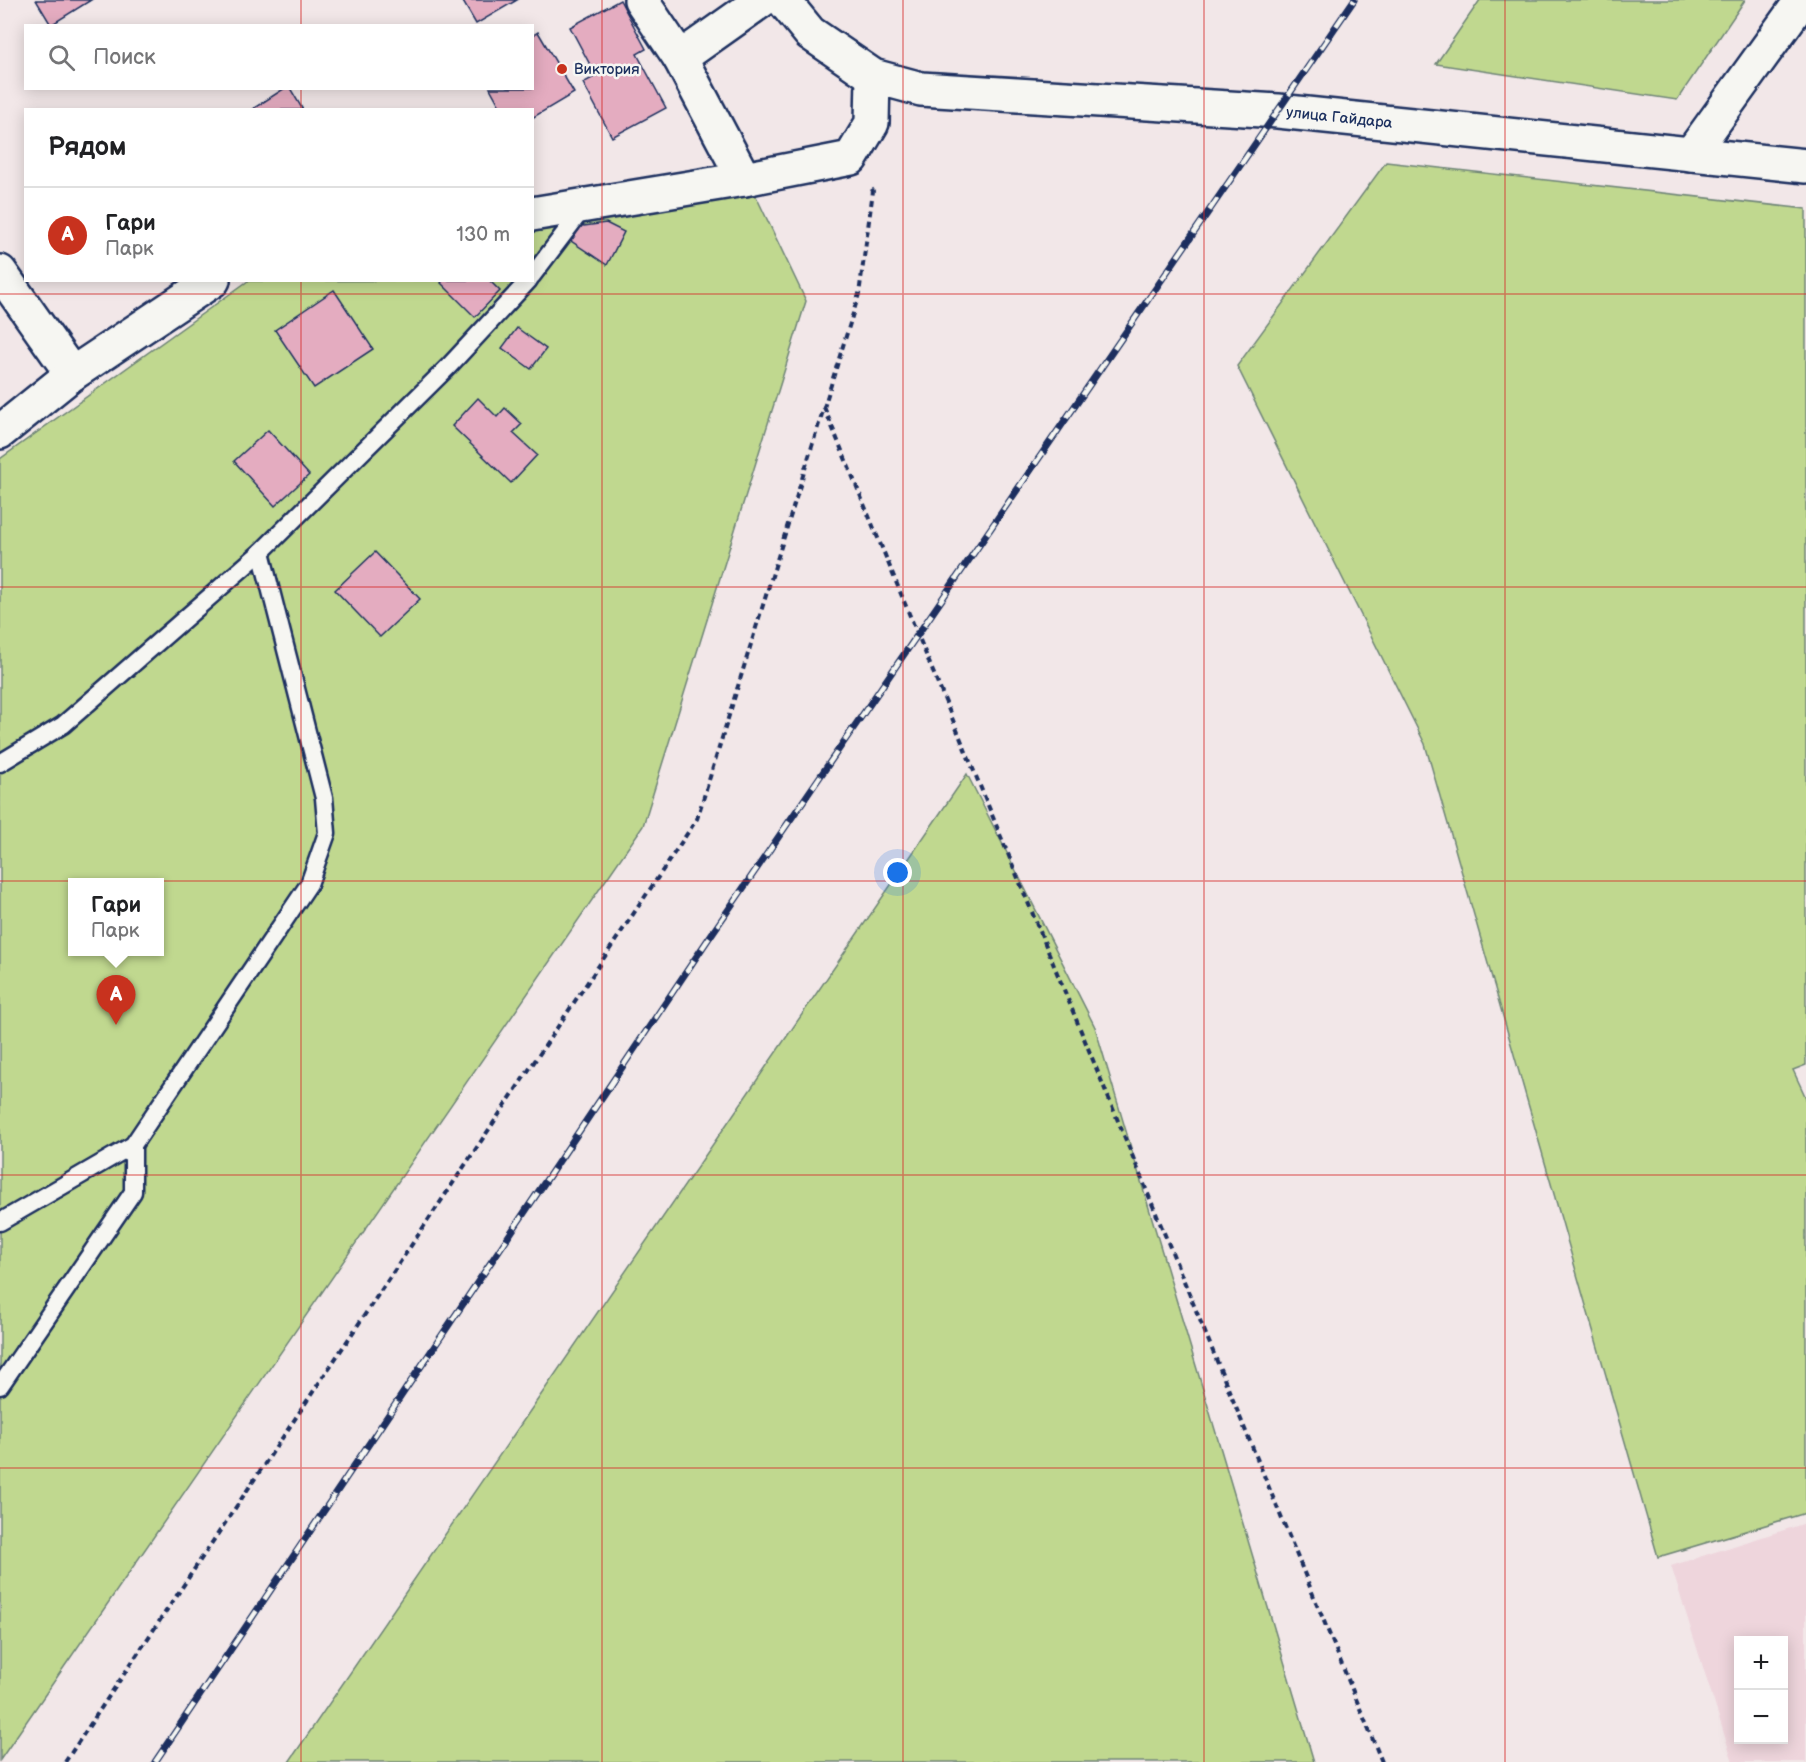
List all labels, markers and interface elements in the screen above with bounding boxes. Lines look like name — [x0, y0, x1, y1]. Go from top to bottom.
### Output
search box — [24, 24, 534, 90]
icon: search — [45, 41, 78, 74]
text: Поиск — [93, 44, 156, 71]
place label: Виктория — [574, 60, 640, 79]
marker: Виктория — [555, 62, 569, 76]
street label: улица Гайдара — [1285, 103, 1393, 133]
text: Рядом — [48, 132, 126, 163]
text: Гари — [105, 210, 156, 237]
text: A — [61, 223, 74, 247]
text: 130 m — [456, 223, 510, 247]
text: Парк — [105, 237, 154, 261]
your location — [883, 858, 912, 887]
popup — [68, 878, 164, 956]
text: Гари — [91, 892, 141, 919]
text: Парк — [91, 919, 139, 943]
pin: A — [96, 976, 136, 1025]
map controls — [1734, 1636, 1788, 1744]
button: + — [1734, 1636, 1788, 1690]
button: − — [1734, 1690, 1788, 1744]

